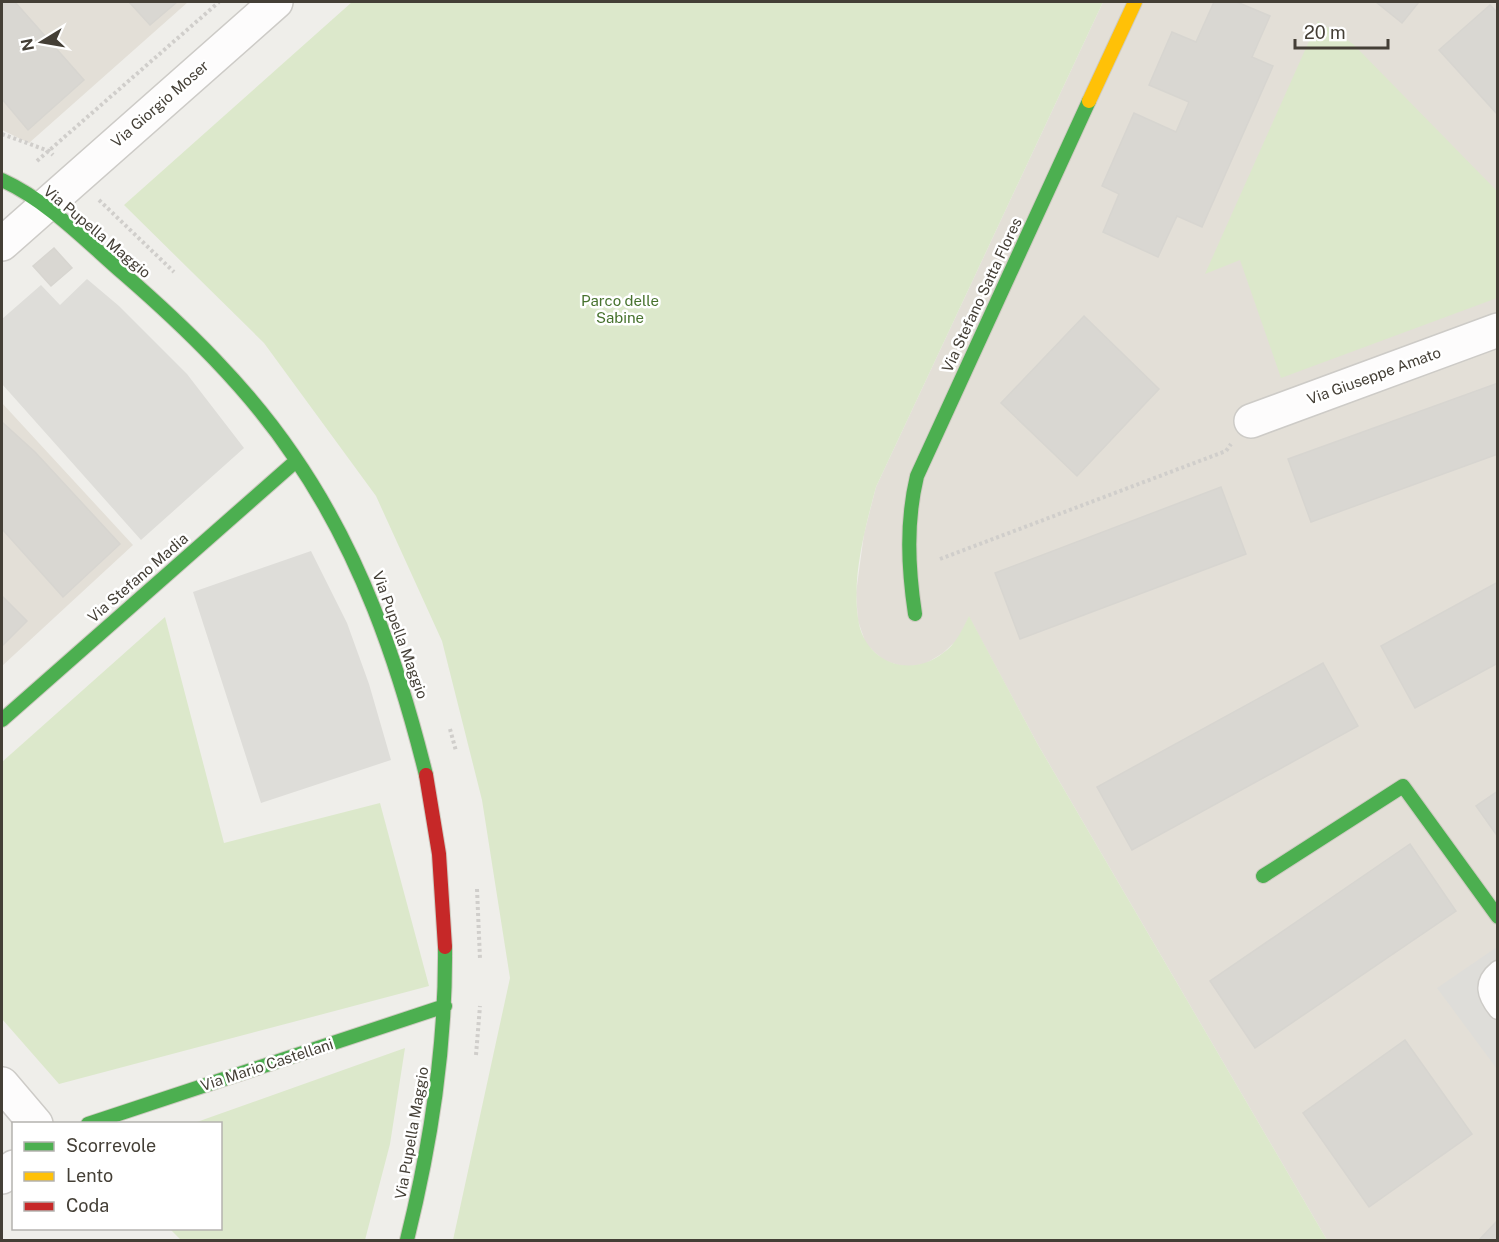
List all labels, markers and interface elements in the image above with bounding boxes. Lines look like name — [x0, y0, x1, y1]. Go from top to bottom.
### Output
north arrow — [12, 12, 72, 72]
scale bar — [1295, 12, 1388, 50]
text: 20 m — [1304, 22, 1346, 43]
text: N — [17, 37, 38, 53]
street label: Via Giorgio Moser — [108, 57, 212, 150]
street label: Via Pupella Maggio — [40, 182, 154, 281]
street label: Via Stefano Satta Flores — [938, 215, 1025, 375]
park label: Parco delle Sabine — [581, 292, 659, 326]
street label: Via Giuseppe Amato — [1305, 343, 1443, 408]
street label: Via Stefano Madia — [84, 530, 191, 626]
street label: Via Pupella Maggio — [369, 569, 431, 701]
street label: Via Mario Castellani — [198, 1035, 335, 1094]
street label: Via Pupella Maggio — [391, 1065, 432, 1201]
legend — [12, 1122, 222, 1230]
text: Scorrevole — [66, 1135, 156, 1156]
text: Lento — [66, 1165, 113, 1186]
text: Coda — [66, 1195, 109, 1216]

